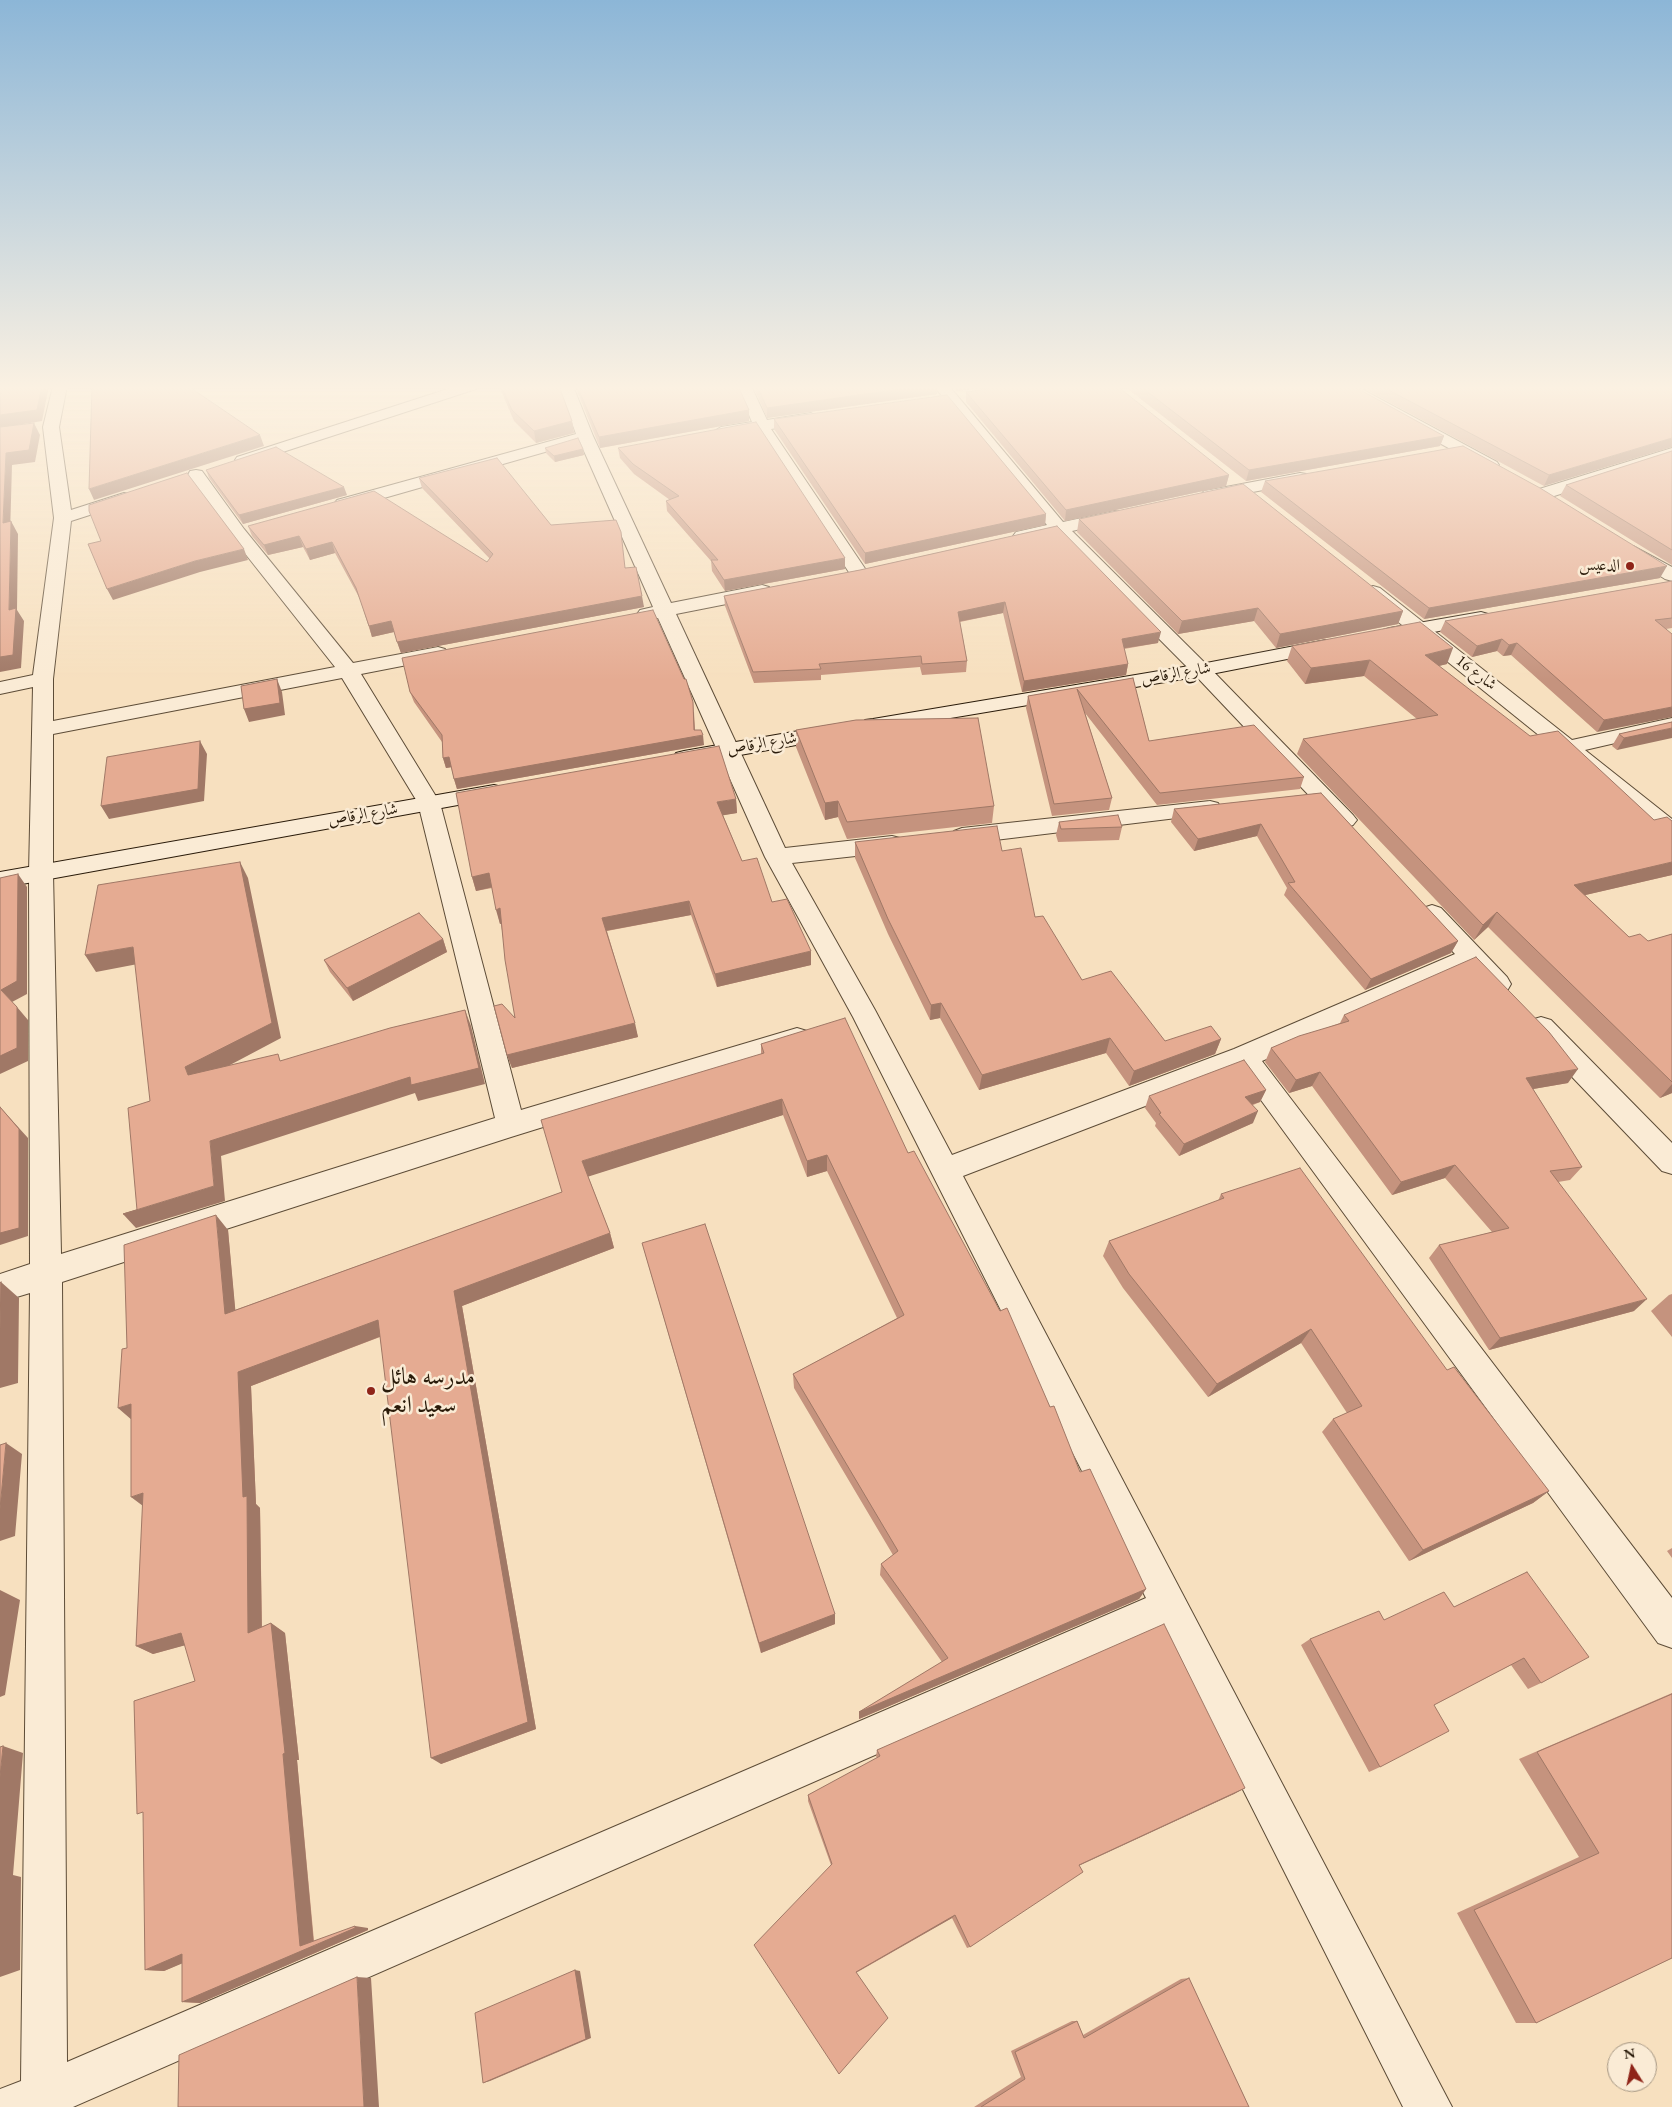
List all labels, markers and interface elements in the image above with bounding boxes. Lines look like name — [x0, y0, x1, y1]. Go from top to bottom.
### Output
place label: الدعيس — [1579, 556, 1620, 576]
marker: الدعيس — [1624, 560, 1636, 572]
street label: شارع 16 — [1452, 651, 1500, 695]
street label: شارع الرقاص — [1140, 658, 1212, 690]
street label: شارع الرقاص — [726, 728, 798, 760]
street label: شارع الرقاص — [327, 799, 399, 831]
place label: مدرسه هائل سعيد انعم — [381, 1363, 475, 1419]
marker: مدرسه هائل سعيد انعم — [365, 1385, 377, 1397]
north arrow — [1607, 2042, 1657, 2092]
text: N — [1622, 2043, 1637, 2063]

